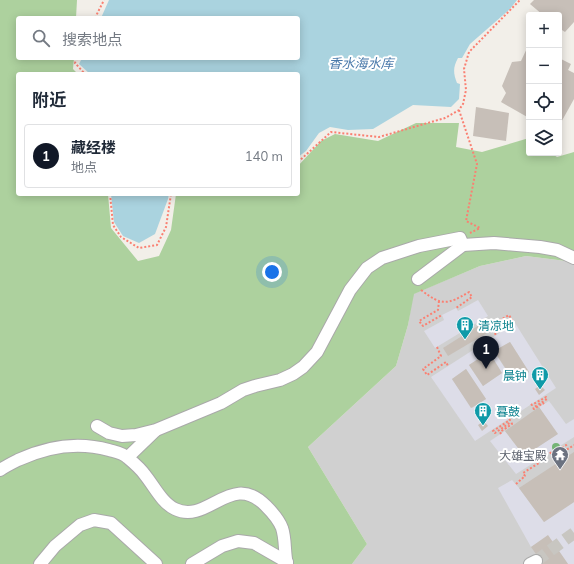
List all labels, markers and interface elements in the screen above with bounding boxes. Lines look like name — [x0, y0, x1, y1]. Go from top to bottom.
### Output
map controls — [526, 12, 562, 156]
button: + — [526, 12, 562, 48]
search box — [16, 16, 300, 60]
icon: search — [30, 27, 52, 49]
text: 搜索地点 — [62, 30, 122, 49]
button: − — [526, 48, 562, 84]
water label: 香水海水库 — [328, 55, 395, 71]
button: locate — [526, 84, 562, 120]
text: 附近 — [32, 89, 66, 110]
button: layers — [526, 120, 562, 156]
text: 藏经楼 — [71, 138, 116, 157]
text: 1 — [42, 148, 50, 164]
text: 140 m — [245, 148, 283, 164]
text: 地点 — [71, 159, 97, 175]
your location — [262, 262, 282, 282]
building icon: 清凉地 — [455, 315, 475, 340]
place label: 清凉地 — [478, 318, 514, 333]
pin: 1 — [473, 336, 499, 369]
building icon: 晨钟 — [530, 365, 550, 390]
place label: 晨钟 — [503, 368, 527, 383]
building icon: 暮鼓 — [473, 401, 493, 426]
place label: 暮鼓 — [496, 404, 520, 419]
temple icon: 大雄宝殿 — [550, 445, 570, 470]
place label: 大雄宝殿 — [499, 448, 547, 463]

